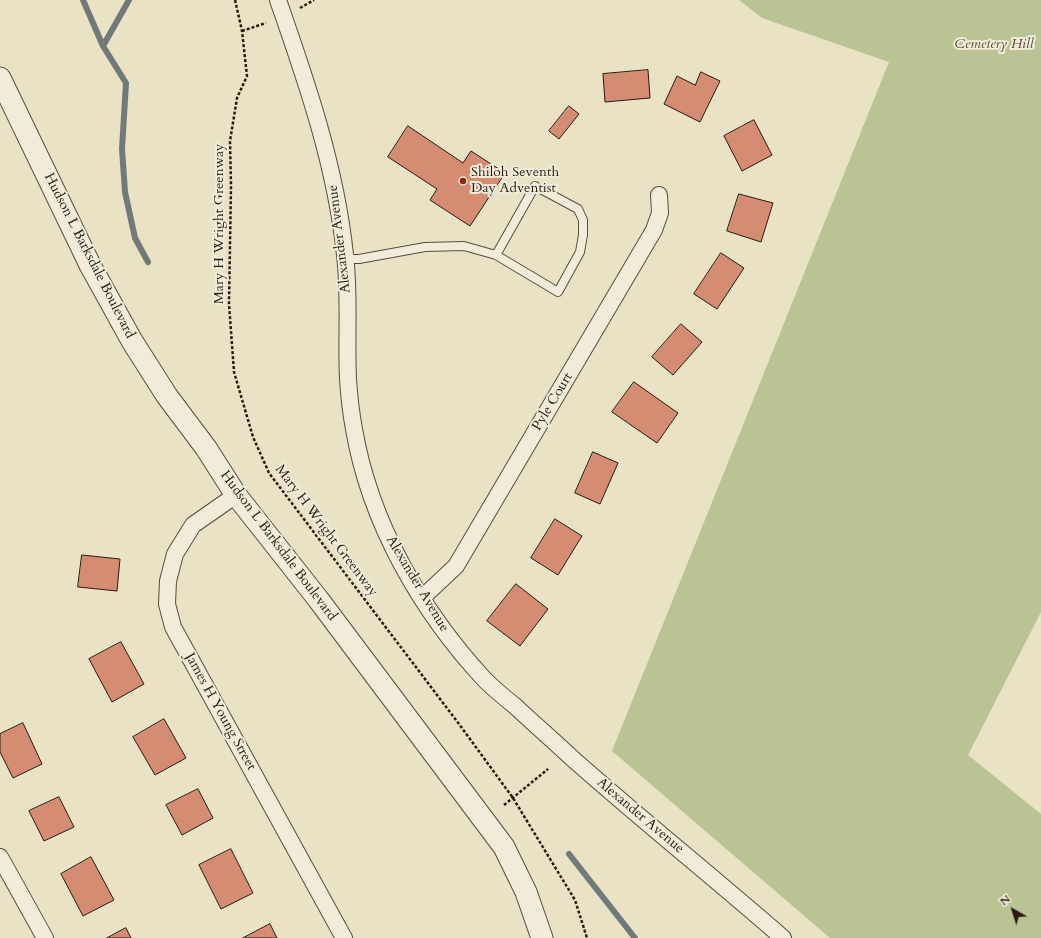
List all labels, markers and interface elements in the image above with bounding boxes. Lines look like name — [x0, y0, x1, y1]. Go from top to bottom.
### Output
park label: Cemetery Hill — [954, 37, 1034, 53]
street label: Mary H Wright Greenway — [212, 144, 228, 304]
place label: Shiloh Seventh Day Adventist — [471, 165, 559, 198]
street label: Hudson L Barksdale Boulevard — [40, 170, 138, 342]
marker: Shiloh Seventh Day Adventist — [458, 176, 468, 186]
street label: Alexander Avenue — [325, 184, 355, 294]
street label: Pyle Court — [529, 370, 577, 434]
street label: Mary H Wright Greenway — [271, 462, 381, 600]
street label: Hudson L Barksdale Boulevard — [216, 468, 340, 624]
street label: Alexander Avenue — [382, 533, 452, 635]
street label: James H Young Street — [181, 650, 259, 774]
street label: Alexander Avenue — [593, 775, 687, 857]
north arrow — [993, 890, 1033, 930]
text: N — [997, 891, 1014, 909]

